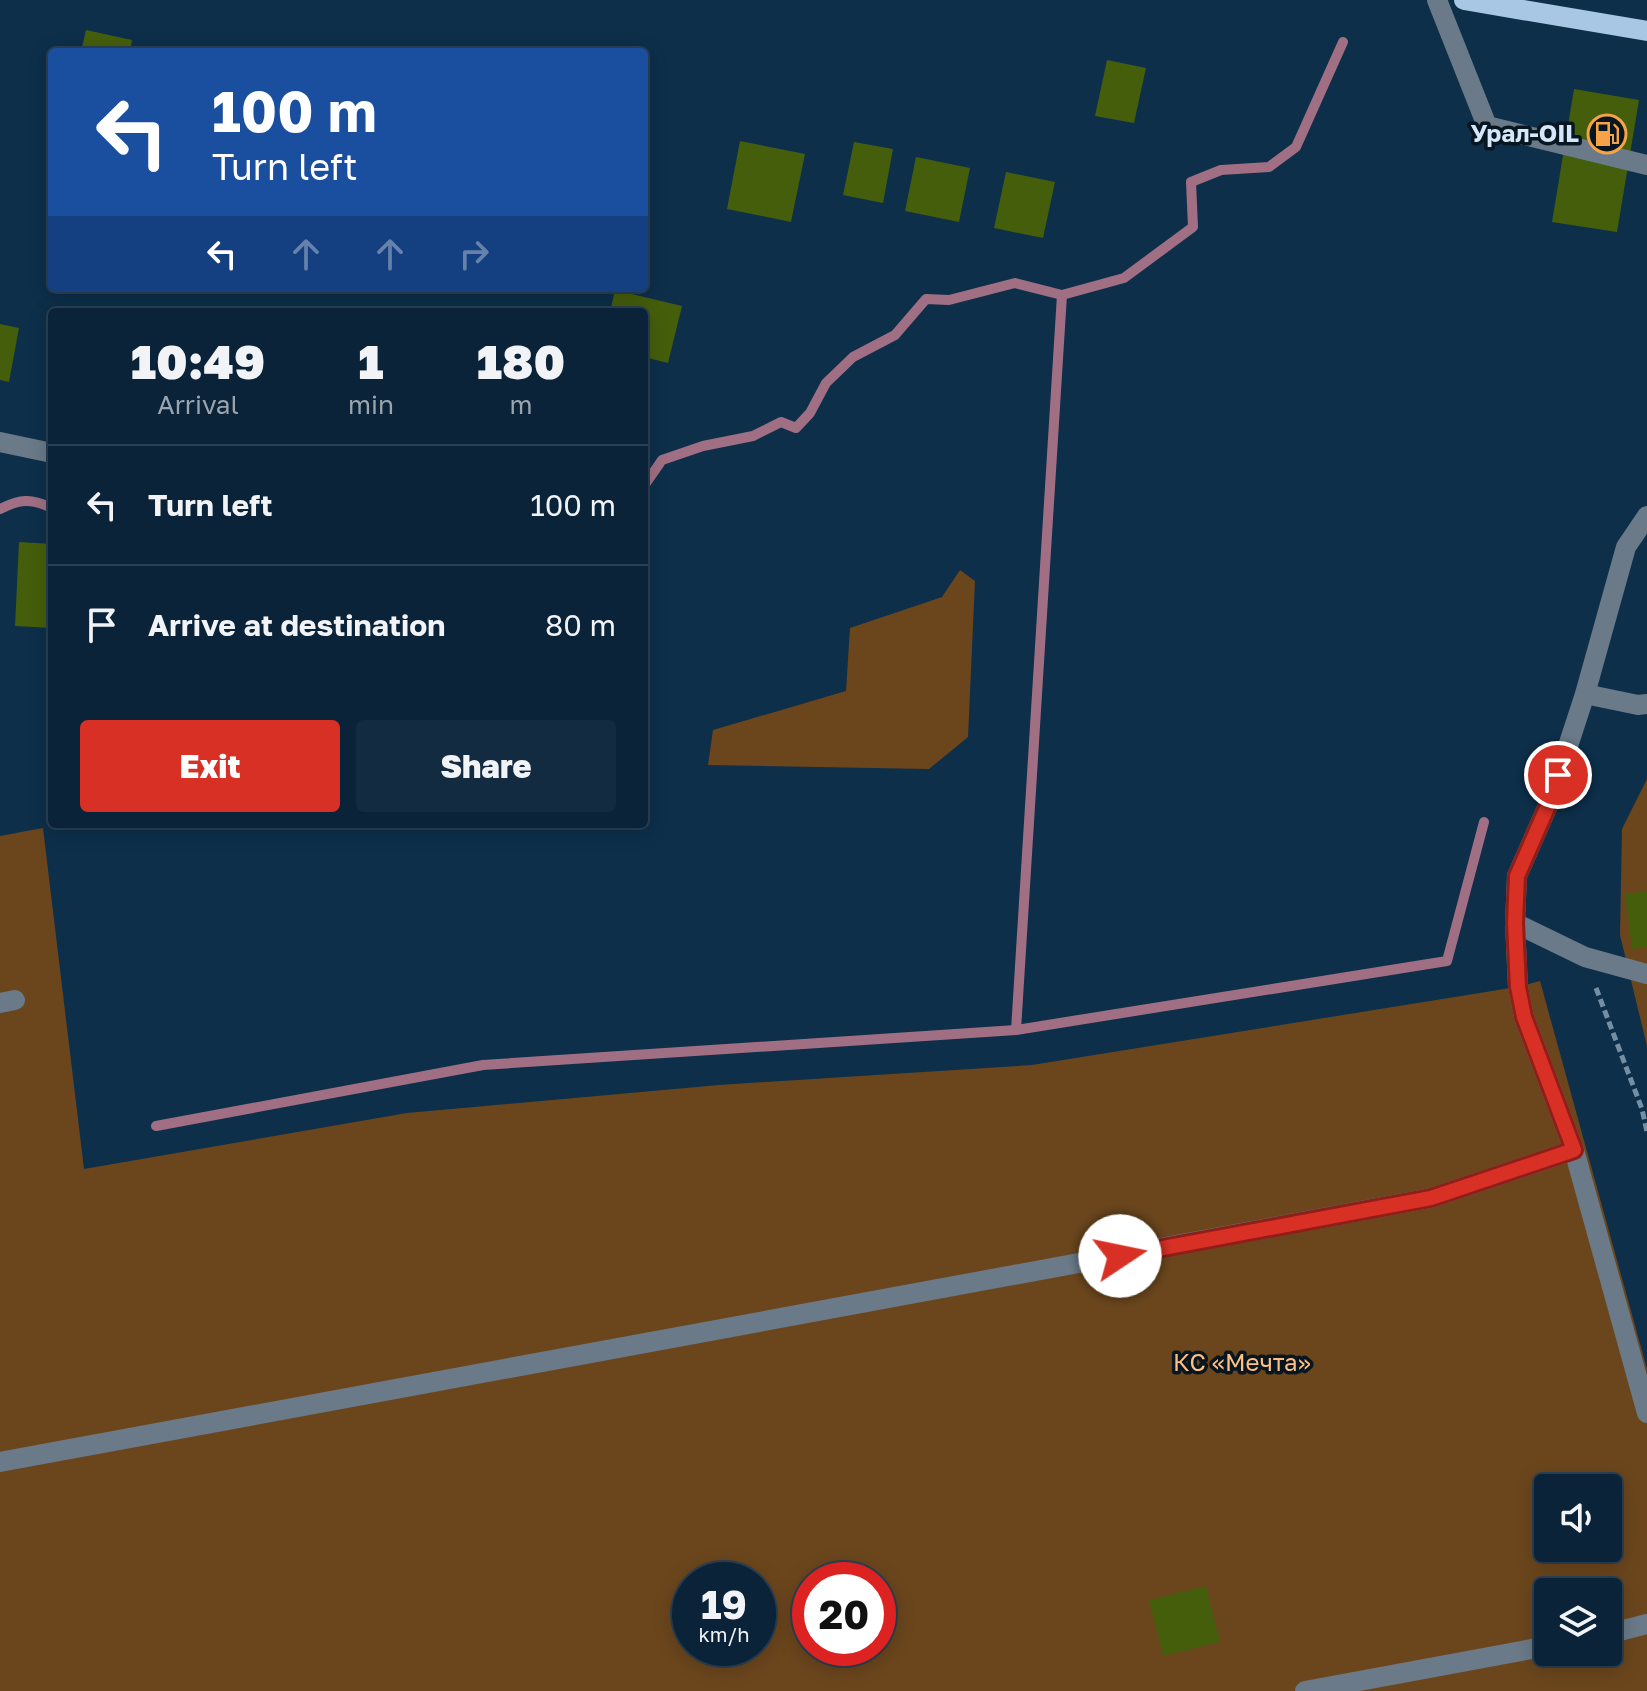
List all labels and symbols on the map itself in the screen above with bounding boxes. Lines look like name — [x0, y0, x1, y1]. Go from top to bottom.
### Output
fuel station icon: Урал-OIL — [1586, 113, 1628, 155]
place label: Урал-OIL — [1470, 118, 1579, 147]
pin — [1524, 741, 1592, 809]
position arrow — [1078, 1214, 1162, 1298]
park label: КС «Мечта» — [1173, 1347, 1311, 1376]
speed limit sign: 20 — [792, 1562, 896, 1666]

